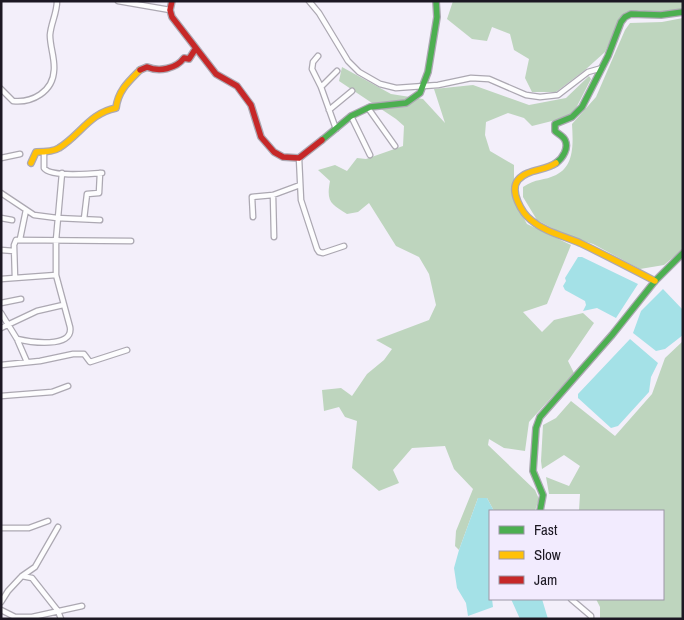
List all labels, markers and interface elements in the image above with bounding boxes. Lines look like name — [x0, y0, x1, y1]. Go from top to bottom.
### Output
legend — [489, 510, 664, 600]
text: Fast — [534, 519, 558, 540]
text: Slow — [534, 544, 561, 565]
text: Jam — [534, 569, 557, 590]

